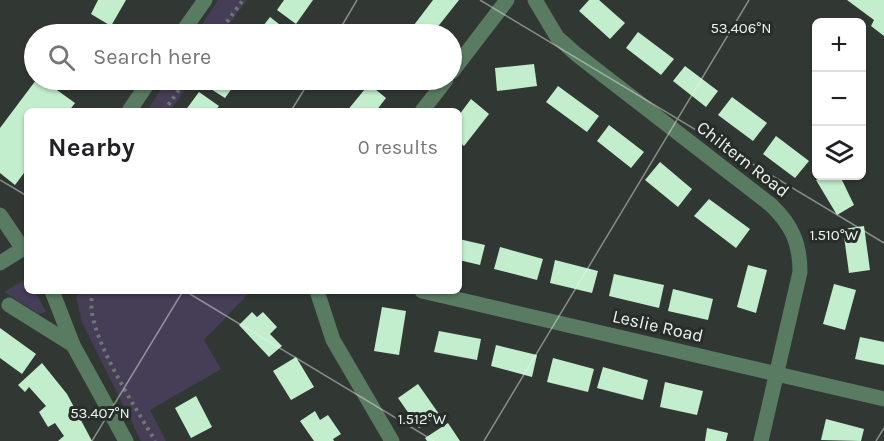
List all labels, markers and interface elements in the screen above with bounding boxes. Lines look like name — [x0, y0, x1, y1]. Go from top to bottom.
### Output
map controls — [812, 18, 866, 180]
button: + — [812, 18, 866, 72]
text: 53.406°N — [710, 19, 772, 37]
search box — [24, 24, 462, 90]
icon: search — [45, 41, 78, 74]
text: Search here — [93, 44, 211, 70]
button: − — [812, 72, 866, 126]
street label: Chiltern Road — [692, 116, 794, 202]
button: layers — [812, 126, 866, 180]
text: Nearby — [48, 132, 135, 163]
text: 0 results — [358, 136, 438, 159]
text: 1.510°W — [810, 226, 859, 244]
street label: Leslie Road — [610, 305, 706, 347]
text: 53.407°N — [70, 404, 130, 422]
text: 1.512°W — [398, 410, 447, 428]

